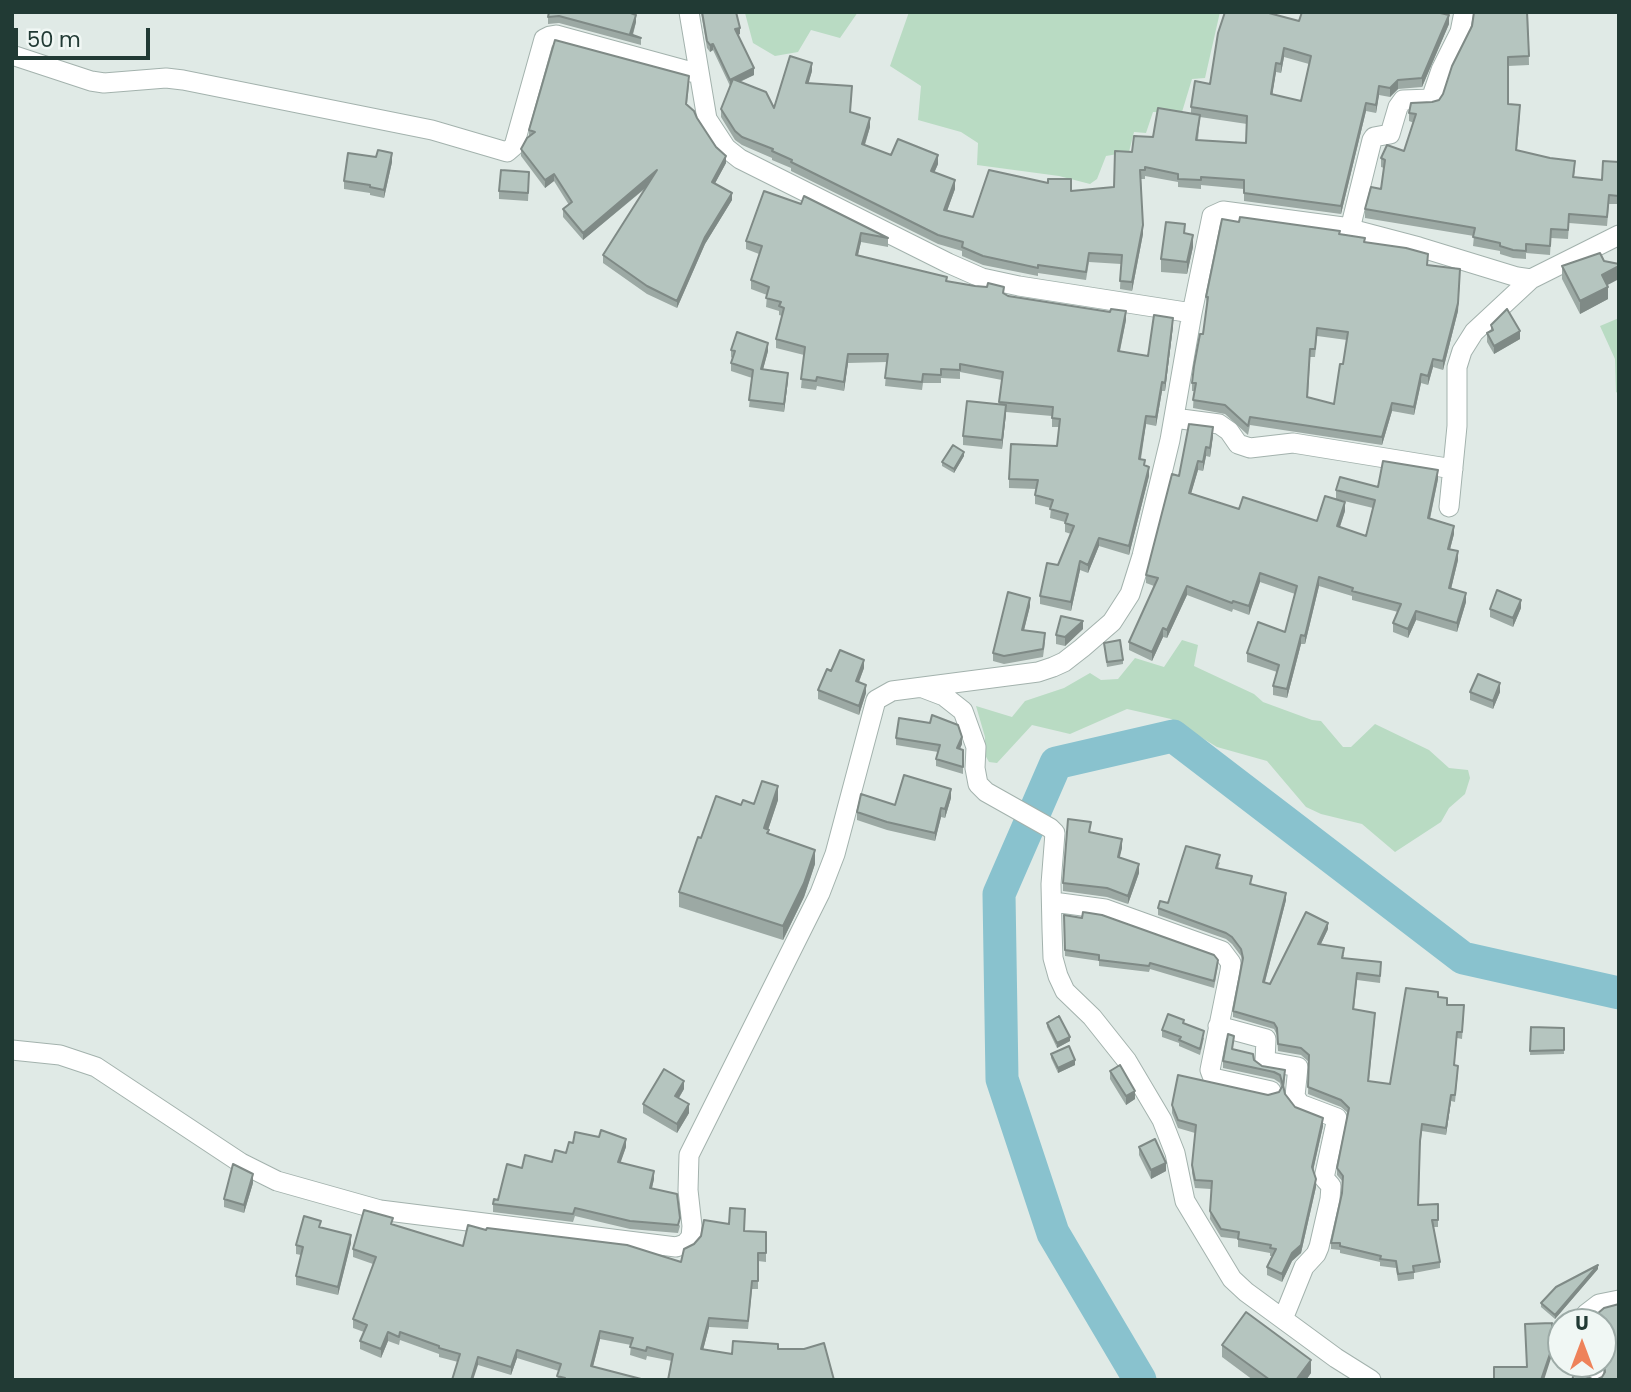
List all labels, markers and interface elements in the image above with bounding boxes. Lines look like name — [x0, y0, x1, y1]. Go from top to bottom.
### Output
scale bar — [18, 14, 154, 58]
text: 50 m — [27, 25, 81, 54]
north arrow — [1547, 1308, 1617, 1378]
text: U — [1575, 1310, 1589, 1337]

